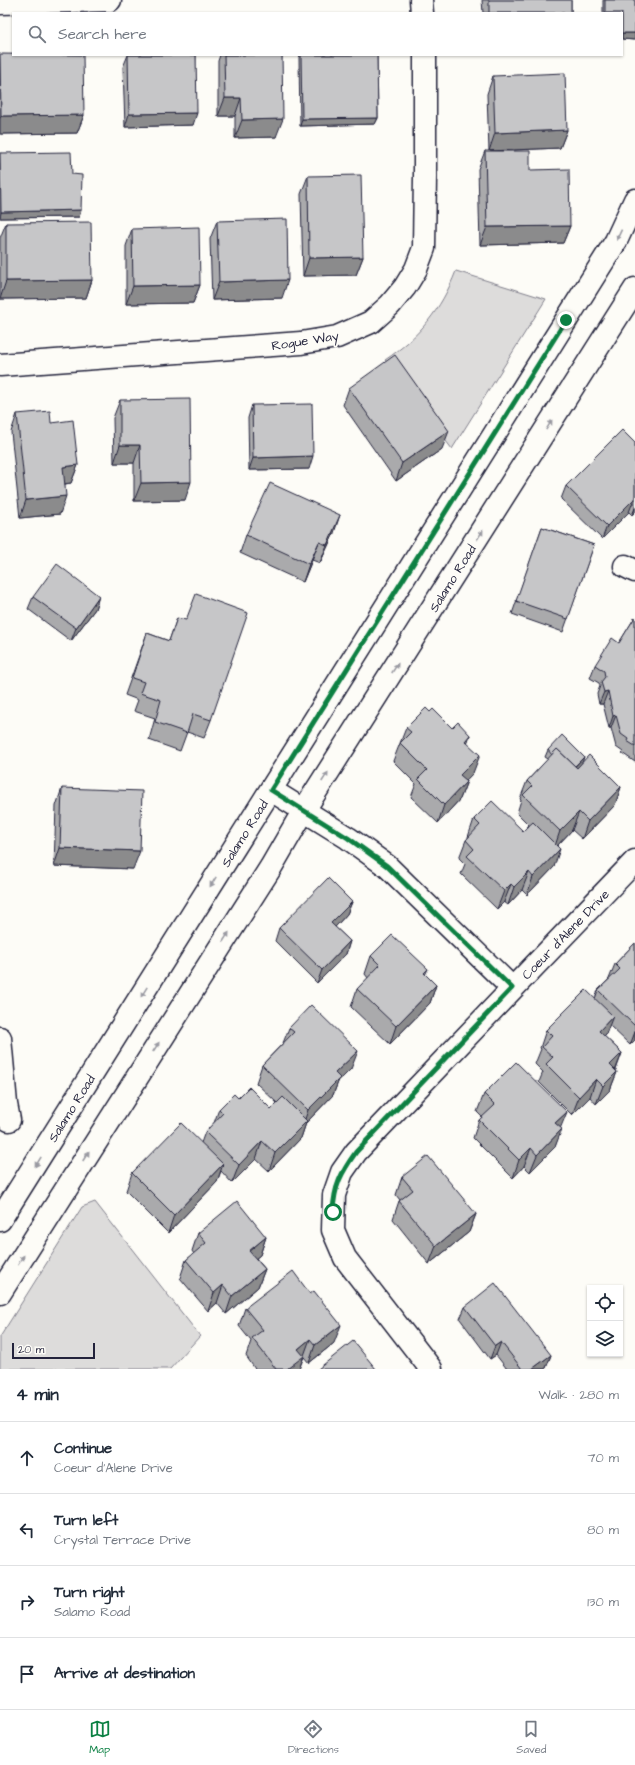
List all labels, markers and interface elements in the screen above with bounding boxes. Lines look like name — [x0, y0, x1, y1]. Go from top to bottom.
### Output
search box — [12, 12, 623, 56]
icon: search — [26, 23, 48, 45]
text: Search here — [58, 24, 147, 45]
one-way arrow — [616, 230, 622, 241]
route end — [557, 311, 575, 329]
street label: Rogue Way — [270, 327, 340, 356]
one-way arrow — [546, 419, 553, 431]
one-way arrow — [476, 529, 484, 540]
street label: Salamo Road — [425, 541, 481, 616]
one-way arrow — [391, 663, 399, 673]
one-way arrow — [321, 772, 329, 782]
street label: Salamo Road — [217, 796, 273, 871]
one-way arrow — [209, 877, 217, 887]
street label: Coeur d'Alene Drive — [518, 886, 613, 984]
one-way arrow — [222, 932, 230, 942]
one-way arrow — [140, 986, 147, 998]
one-way arrow — [152, 1042, 160, 1052]
street label: Salamo Road — [44, 1071, 100, 1146]
one-way arrow — [82, 1151, 90, 1161]
one-way arrow — [34, 1156, 41, 1168]
route start — [324, 1203, 342, 1221]
one-way arrow — [17, 1255, 25, 1265]
map controls — [587, 1285, 623, 1357]
button: locate — [587, 1285, 623, 1321]
button: layers — [587, 1321, 623, 1357]
scale bar — [12, 1341, 95, 1360]
text: 20 m — [18, 1342, 44, 1357]
text: 4 min — [16, 1383, 59, 1407]
text: Walk · 280 m — [538, 1386, 619, 1404]
text: Continue — [54, 1438, 112, 1459]
icon: ahead — [16, 1447, 38, 1469]
text: 70 m — [587, 1449, 619, 1467]
text: Coeur d'Alene Drive — [54, 1459, 173, 1477]
text: Turn left — [54, 1510, 118, 1531]
icon: left — [16, 1519, 38, 1541]
text: 80 m — [587, 1521, 619, 1539]
text: Crystal Terrace Drive — [54, 1531, 191, 1549]
text: Turn right — [54, 1582, 125, 1603]
icon: right — [16, 1591, 38, 1613]
text: 130 m — [587, 1593, 619, 1611]
text: Salamo Road — [54, 1603, 130, 1621]
icon: arrive — [16, 1663, 38, 1685]
text: Arrive at destination — [54, 1663, 195, 1684]
tab: Map — [89, 1718, 111, 1757]
tab: Directions — [288, 1718, 339, 1757]
tab: Saved — [516, 1718, 546, 1757]

